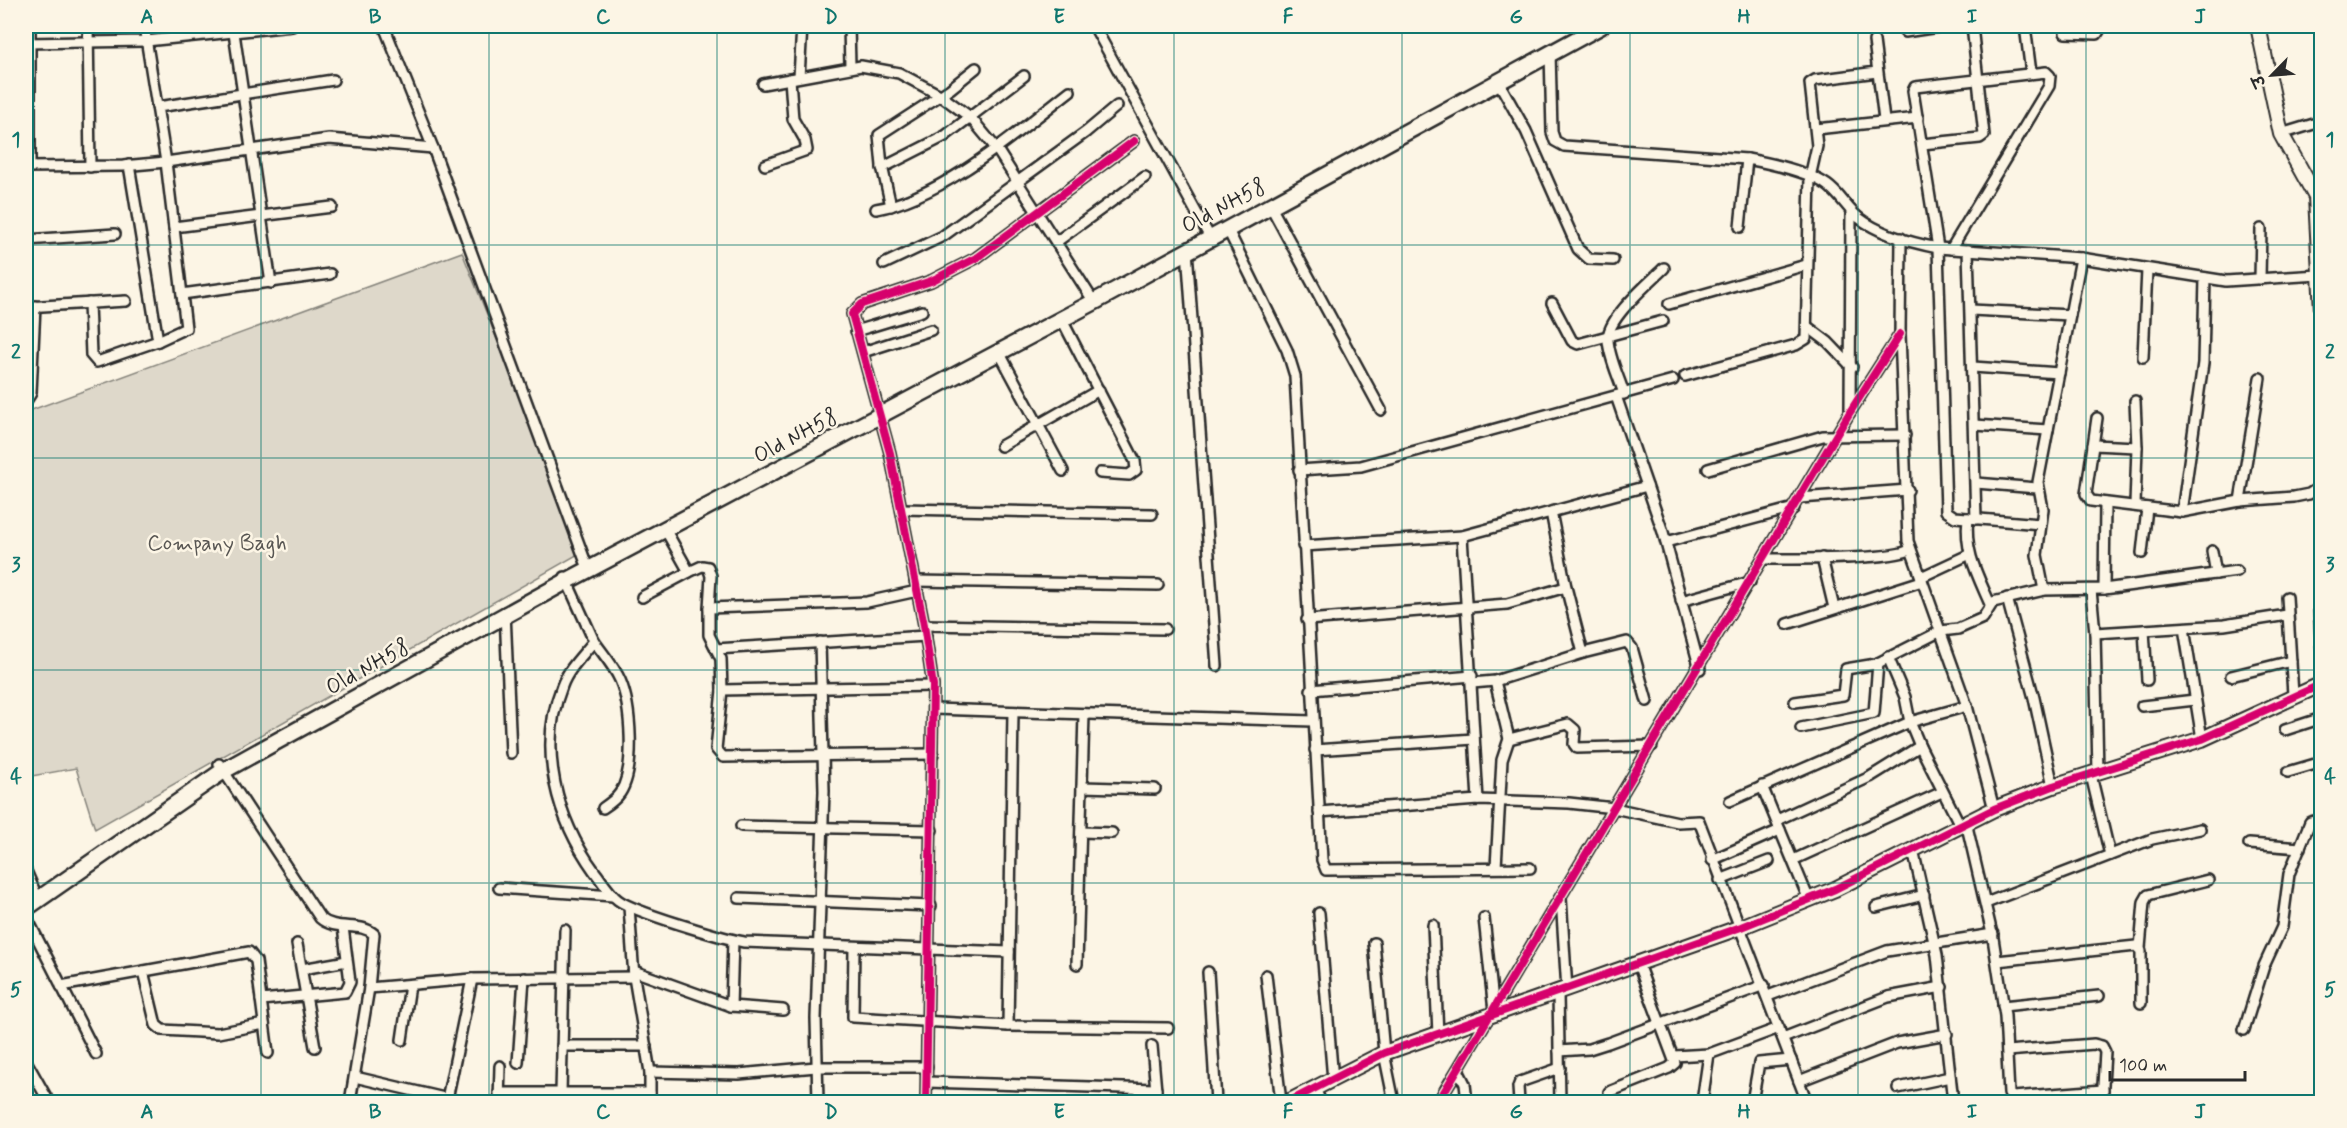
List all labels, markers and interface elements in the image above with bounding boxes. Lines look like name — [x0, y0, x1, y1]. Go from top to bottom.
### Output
text: A — [140, 4, 154, 31]
text: B — [369, 4, 382, 31]
text: C — [596, 4, 611, 31]
text: D — [824, 4, 838, 31]
text: E — [1053, 4, 1065, 31]
text: F — [1283, 4, 1294, 31]
text: G — [1509, 4, 1523, 31]
text: H — [1737, 4, 1751, 31]
text: I — [1967, 4, 1977, 31]
text: J — [2194, 4, 2206, 31]
north arrow — [2242, 45, 2302, 105]
text: उ — [2247, 70, 2272, 92]
text: 1 — [12, 127, 20, 154]
text: 1 — [2326, 127, 2334, 154]
street label: Old NH58 — [1177, 173, 1271, 241]
text: 2 — [11, 339, 21, 366]
text: 2 — [2325, 339, 2335, 366]
street label: Old NH58 — [749, 403, 843, 471]
park label: Company Bagh — [147, 530, 287, 559]
text: 3 — [11, 552, 21, 579]
text: 3 — [2325, 552, 2335, 579]
street label: Old NH58 — [321, 633, 415, 702]
text: 4 — [10, 764, 22, 791]
text: 4 — [2324, 764, 2336, 791]
text: 5 — [10, 977, 22, 1004]
text: 5 — [2324, 977, 2336, 1004]
scale bar — [2110, 1044, 2245, 1082]
text: 100 m — [2119, 1054, 2167, 1078]
text: A — [140, 1099, 154, 1126]
text: B — [369, 1099, 382, 1126]
text: C — [596, 1099, 611, 1126]
text: D — [824, 1099, 838, 1126]
text: E — [1053, 1099, 1065, 1126]
text: F — [1283, 1099, 1294, 1126]
text: G — [1509, 1099, 1523, 1126]
text: H — [1737, 1099, 1751, 1126]
text: I — [1967, 1099, 1977, 1126]
text: J — [2194, 1099, 2206, 1126]

